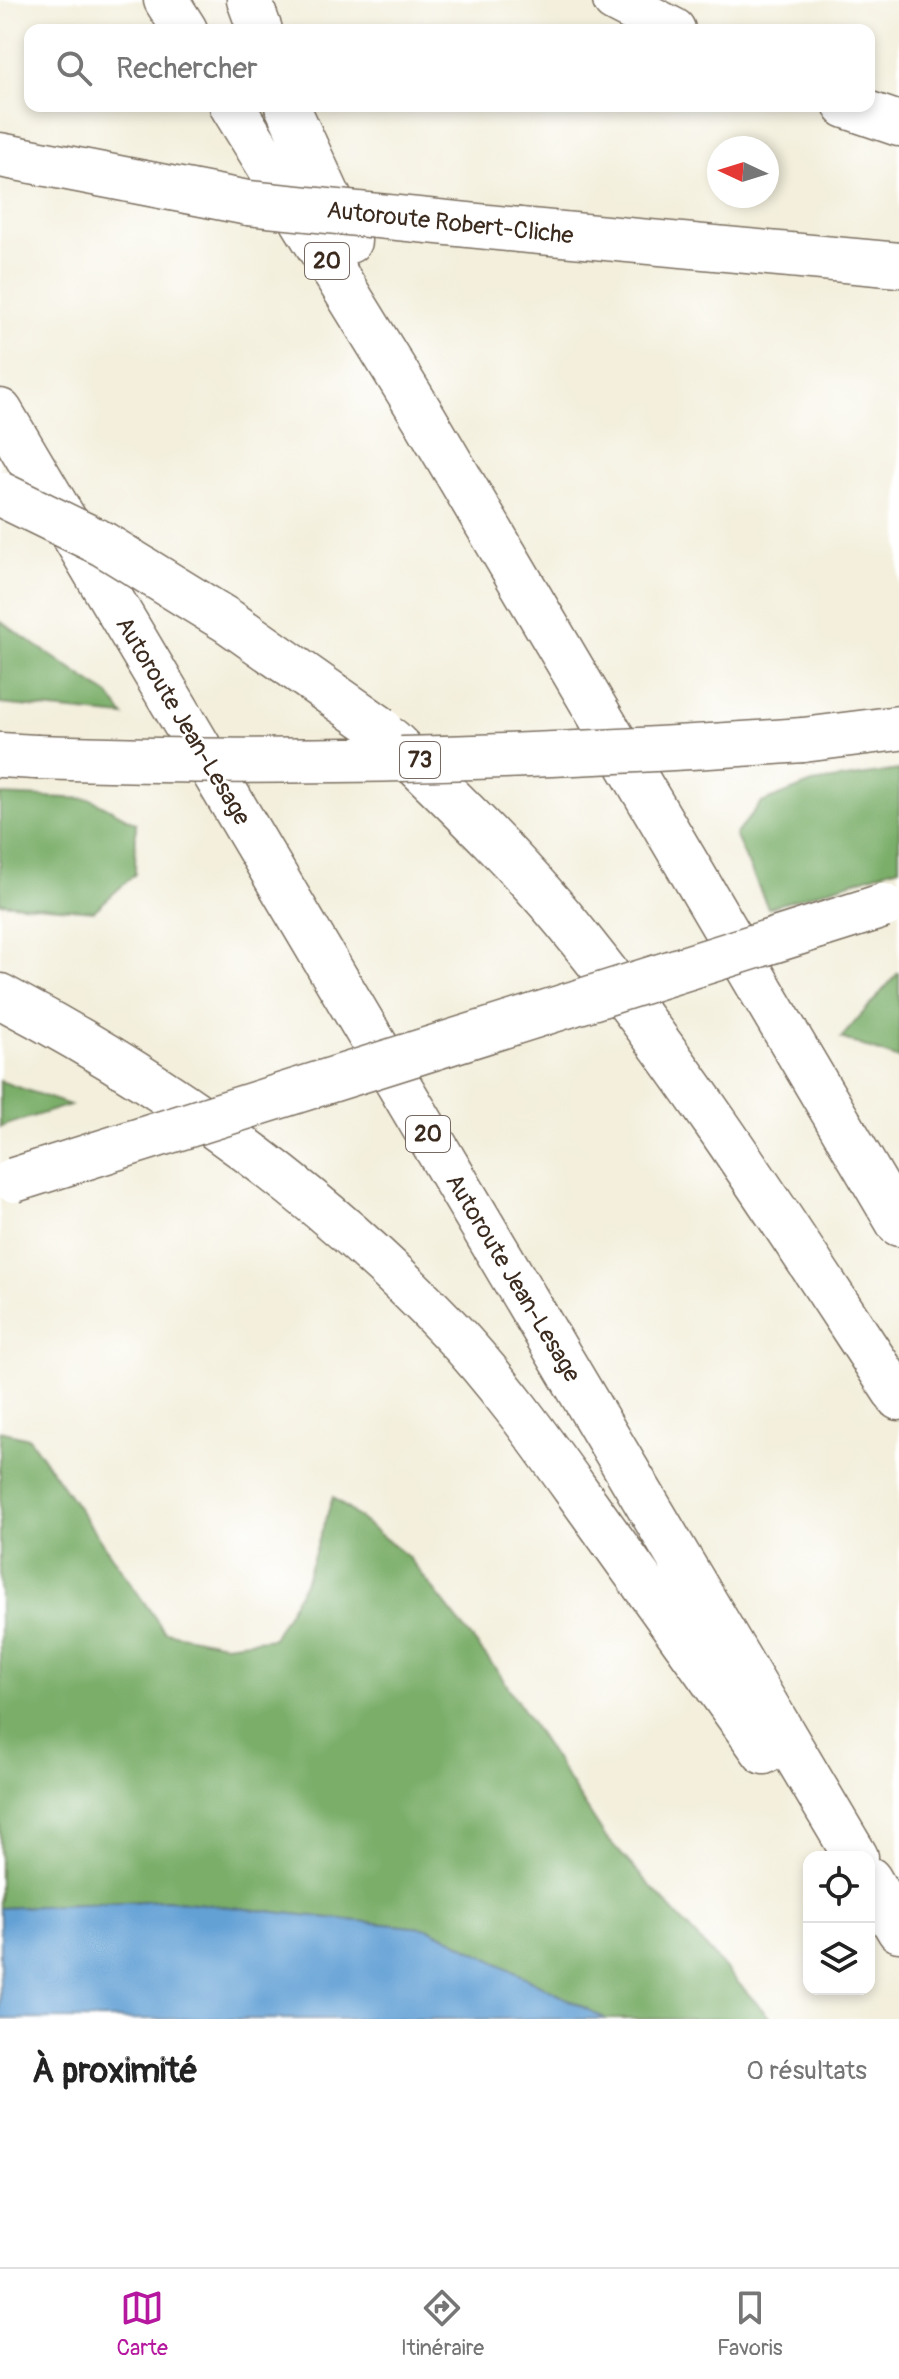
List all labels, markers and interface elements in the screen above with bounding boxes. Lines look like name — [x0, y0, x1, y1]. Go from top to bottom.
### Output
search box — [24, 24, 875, 112]
icon: search — [52, 46, 96, 90]
text: Rechercher — [116, 50, 258, 87]
north arrow — [707, 136, 779, 208]
street label: Autoroute Robert-Cliche — [325, 196, 575, 250]
road number: 20 — [305, 243, 349, 279]
street label: Autoroute Jean-Lesage — [109, 612, 257, 831]
road number: 73 — [400, 742, 440, 778]
road number: 20 — [406, 1116, 450, 1152]
street label: Autoroute Jean-Lesage — [439, 1169, 587, 1388]
map controls — [803, 1851, 875, 1995]
button: locate — [803, 1851, 875, 1923]
button: layers — [803, 1923, 875, 1995]
text: À proximité — [32, 2050, 198, 2093]
text: 0 résultats — [746, 2055, 867, 2087]
tab: Carte — [116, 2286, 168, 2362]
tab: Itinéraire — [401, 2286, 484, 2362]
tab: Favoris — [717, 2286, 783, 2362]

